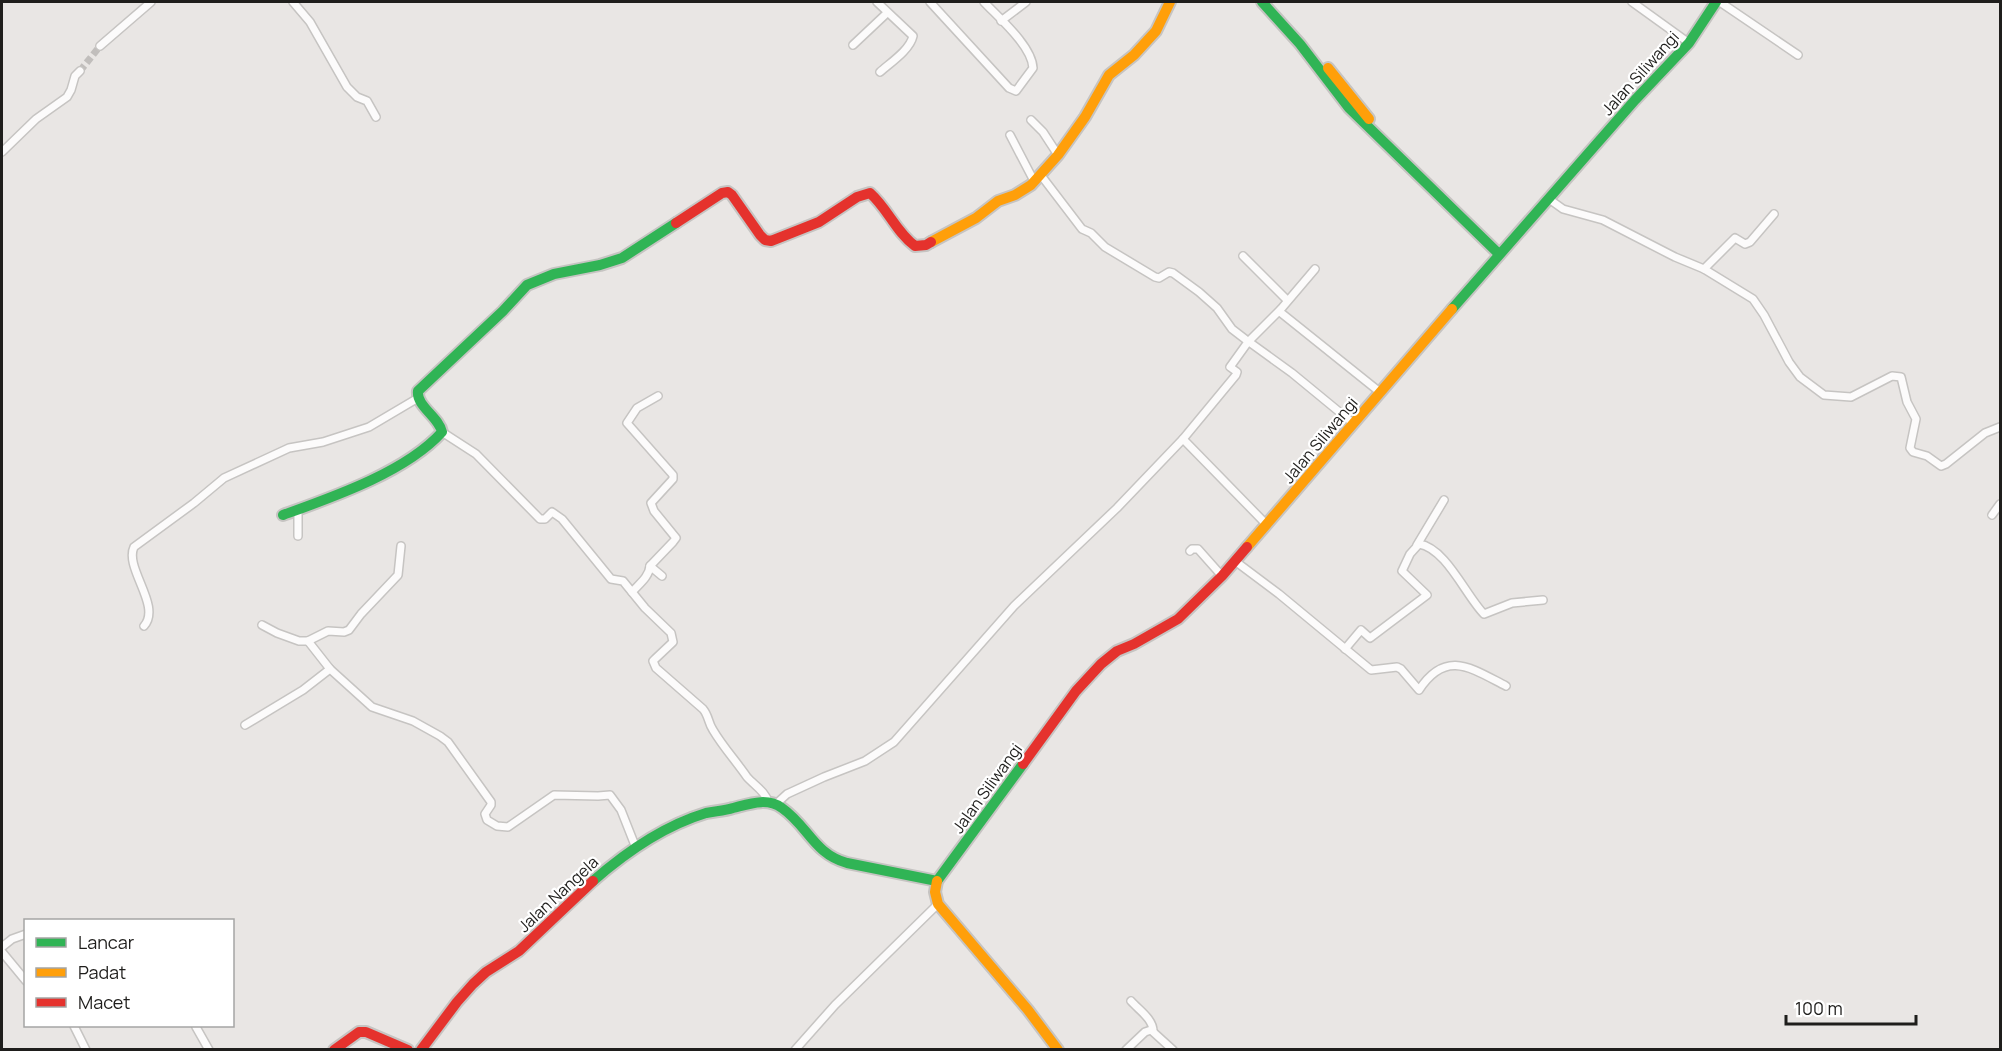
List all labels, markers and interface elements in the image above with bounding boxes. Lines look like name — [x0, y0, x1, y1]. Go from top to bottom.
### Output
street label: Jalan Siliwangi — [1596, 26, 1684, 120]
street label: Jalan Siliwangi — [1277, 392, 1363, 488]
street label: Jalan Siliwangi — [947, 739, 1027, 837]
street label: Jalan Nangela — [513, 851, 603, 937]
legend — [24, 919, 234, 1027]
text: Lancar — [78, 930, 135, 954]
text: Padat — [78, 960, 126, 984]
scale bar — [1786, 988, 1916, 1026]
text: Macet — [78, 990, 131, 1014]
text: 100 m — [1795, 996, 1843, 1020]

